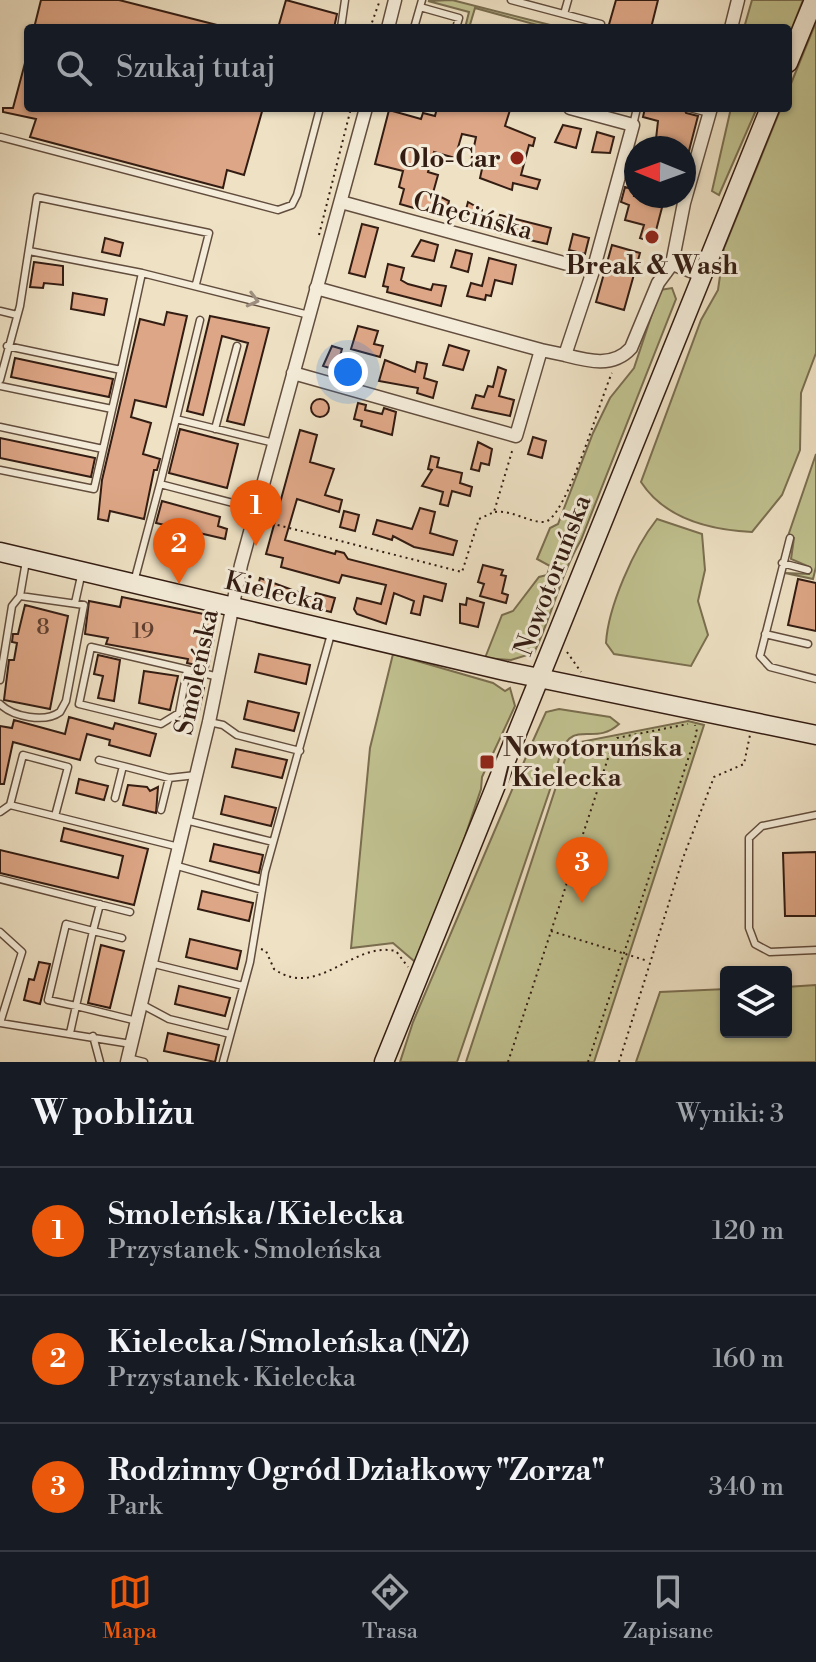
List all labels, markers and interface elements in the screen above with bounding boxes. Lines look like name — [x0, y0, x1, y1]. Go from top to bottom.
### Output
search box — [24, 24, 792, 112]
icon: search — [52, 46, 96, 90]
text: Szukaj tutaj — [116, 49, 276, 87]
north arrow — [624, 136, 696, 208]
place label: Olo-Car — [399, 143, 501, 175]
marker: Olo-Car — [508, 149, 526, 167]
street label: Chęcińska — [409, 185, 537, 248]
marker: Break & Wash — [643, 228, 661, 246]
place label: Break & Wash — [566, 250, 738, 282]
one-way arrow — [245, 290, 259, 307]
your location — [328, 352, 368, 392]
pin: 1 — [230, 480, 282, 546]
street label: Nowotoruńska — [508, 489, 599, 660]
pin: 2 — [153, 518, 205, 584]
street label: Kielecka — [221, 565, 329, 619]
street label: Smoleńska — [168, 606, 226, 738]
house number: 8 — [36, 614, 50, 641]
house number: 19 — [132, 618, 154, 645]
place label: Nowotoruńska / Kielecka — [502, 732, 684, 794]
marker: Nowotoruńska / Kielecka — [478, 753, 496, 771]
pin: 3 — [556, 837, 608, 903]
map controls — [720, 966, 792, 1038]
button: layers — [720, 966, 792, 1038]
text: W pobliżu — [32, 1093, 194, 1135]
text: Wyniki: 3 — [676, 1098, 784, 1130]
text: Smoleńska / Kielecka — [108, 1196, 404, 1234]
text: 1 — [52, 1215, 64, 1247]
text: 120 m — [712, 1215, 784, 1247]
text: Przystanek · Smoleńska — [108, 1234, 381, 1266]
text: Kielecka / Smoleńska (NŻ) — [108, 1324, 469, 1362]
text: 2 — [50, 1343, 66, 1375]
text: 160 m — [713, 1343, 784, 1375]
text: Przystanek · Kielecka — [108, 1362, 356, 1394]
text: Rodzinny Ogród Działkowy "Zorza" — [108, 1452, 605, 1490]
text: 3 — [50, 1471, 66, 1503]
text: 340 m — [708, 1471, 784, 1503]
text: Park — [108, 1490, 162, 1522]
tab: Mapa — [103, 1570, 157, 1645]
tab: Trasa — [362, 1570, 418, 1645]
tab: Zapisane — [623, 1570, 713, 1645]

